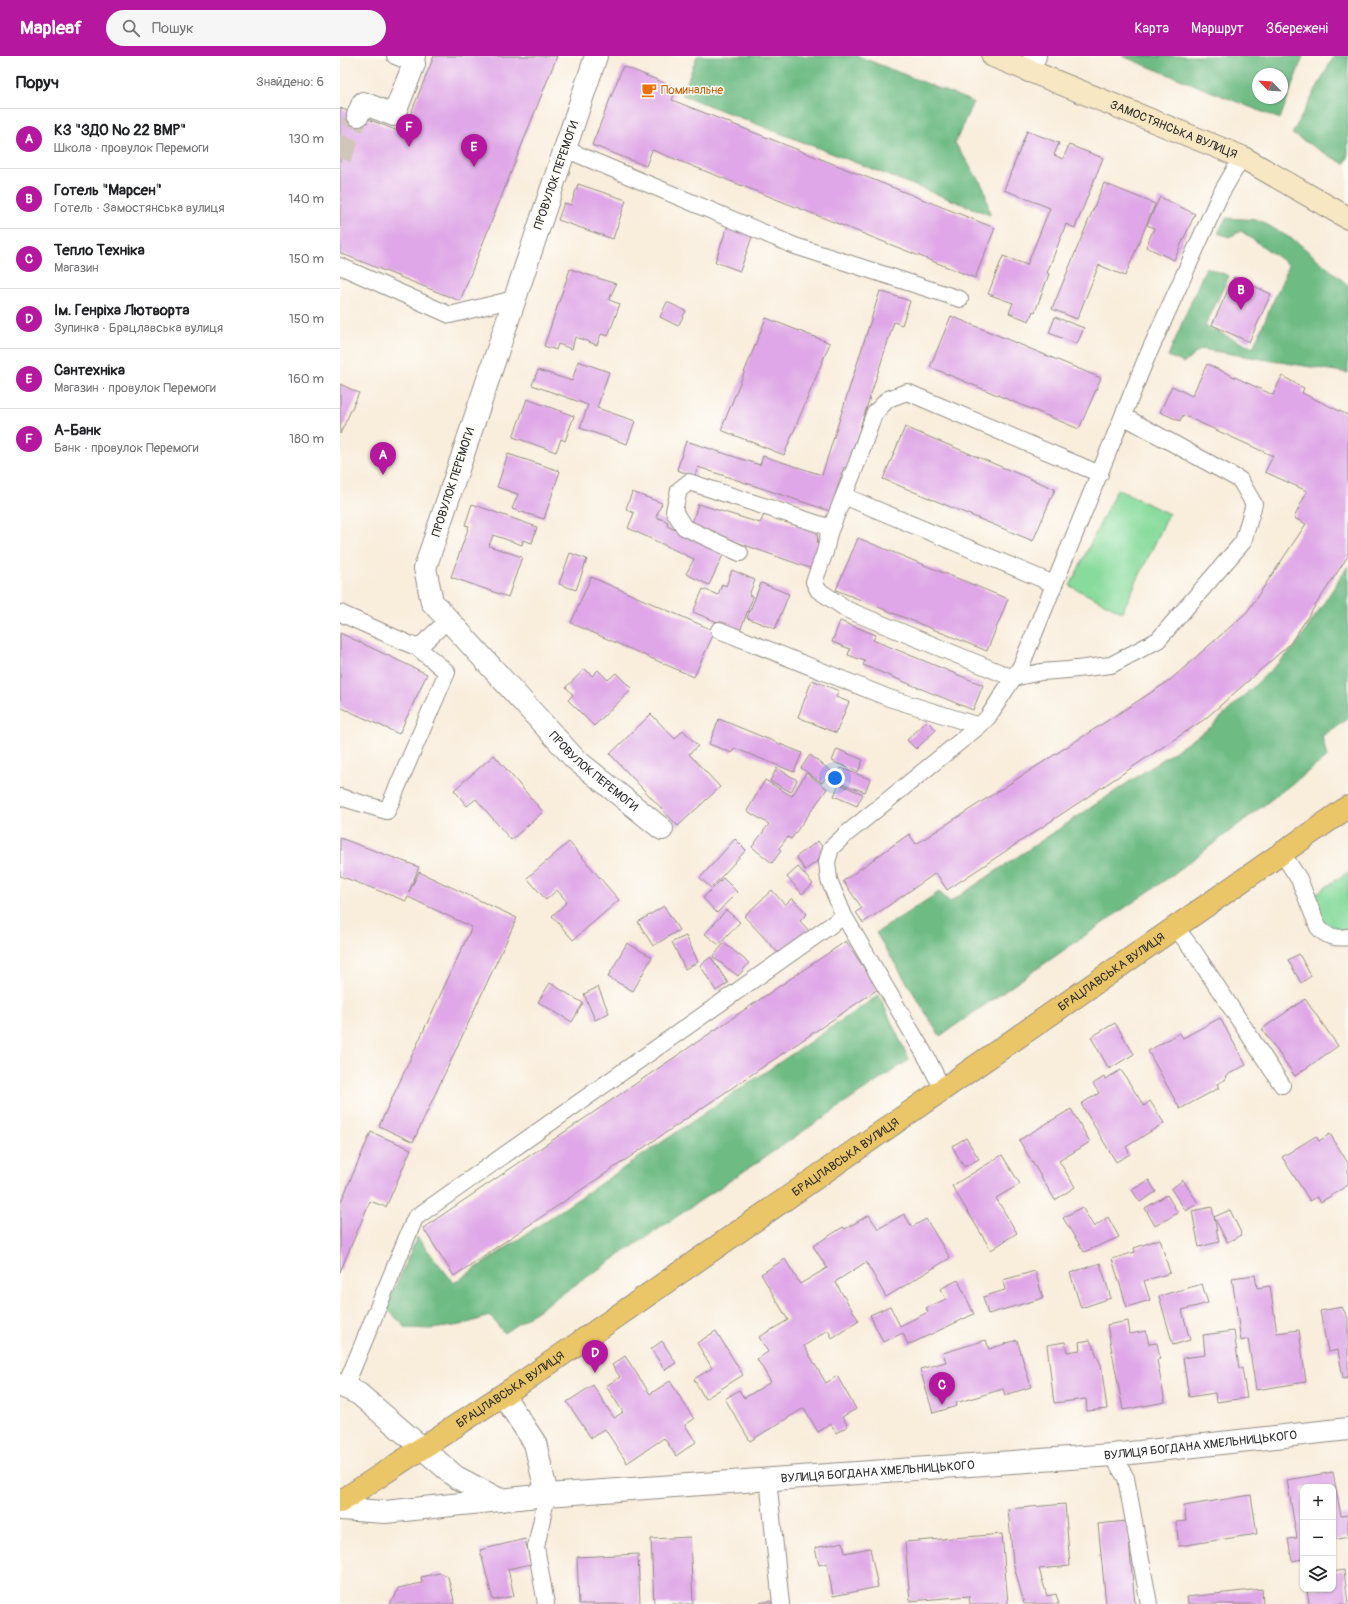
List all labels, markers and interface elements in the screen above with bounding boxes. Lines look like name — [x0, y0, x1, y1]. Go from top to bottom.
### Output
search box — [106, 10, 386, 46]
text: Mapleaf — [20, 16, 82, 40]
icon: search — [120, 17, 142, 39]
text: Пошук — [152, 19, 194, 38]
text: Карта — [1134, 20, 1169, 37]
text: Маршрут — [1191, 20, 1244, 37]
text: Збережені — [1266, 20, 1328, 37]
north arrow — [1252, 68, 1288, 104]
text: Поруч — [16, 72, 59, 93]
text: Знайдено: 6 — [256, 74, 324, 90]
cafe icon: Поминальне — [640, 81, 658, 99]
place label: Поминальне — [661, 83, 723, 98]
street label: ЗАМОСТЯНСЬКА ВУЛИЦЯ — [1108, 97, 1239, 162]
pin: F — [396, 114, 422, 147]
street label: ПРОВУЛОК ПЕРЕМОГИ — [531, 119, 582, 231]
text: КЗ "ЗДО № 22 ВМР" — [54, 121, 186, 140]
text: A — [25, 131, 33, 147]
text: 130 m — [288, 131, 324, 147]
pin: E — [461, 134, 487, 167]
text: Школа · провулок Перемоги — [54, 140, 209, 156]
text: Готель "Марсен" — [54, 181, 162, 200]
text: B — [25, 191, 33, 207]
text: 140 m — [288, 191, 324, 207]
text: Готель · Замостянська вулиця — [54, 200, 225, 216]
text: Тепло Техніка — [54, 241, 145, 260]
text: C — [25, 251, 33, 267]
text: 150 m — [289, 251, 324, 267]
text: Магазин — [54, 260, 98, 276]
pin: B — [1228, 277, 1254, 310]
text: Ім. Генріха Лютворта — [54, 301, 189, 320]
text: D — [25, 311, 33, 327]
text: 150 m — [289, 311, 324, 327]
text: Зупинка · Брацлавська вулиця — [54, 320, 223, 336]
text: Сантехніка — [54, 361, 125, 380]
text: E — [26, 371, 32, 387]
text: 160 m — [288, 371, 324, 387]
text: Магазин · провулок Перемоги — [54, 380, 216, 396]
text: А-Банк — [54, 421, 101, 440]
street label: ПРОВУЛОК ПЕРЕМОГИ — [429, 426, 478, 539]
text: F — [25, 431, 33, 447]
text: 180 m — [289, 431, 324, 447]
text: Банк · провулок Перемоги — [54, 440, 198, 456]
pin: A — [370, 442, 396, 475]
street label: ПРОВУЛОК ПЕРЕМОГИ — [546, 728, 641, 815]
your location — [825, 768, 845, 788]
street label: БРАЦЛАВСЬКА ВУЛИЦЯ — [1055, 930, 1168, 1015]
street label: БРАЦЛАВСЬКА ВУЛИЦЯ — [789, 1115, 902, 1200]
pin: D — [582, 1340, 608, 1373]
street label: БРАЦЛАВСЬКА ВУЛИЦЯ — [453, 1348, 567, 1432]
pin: C — [929, 1372, 955, 1405]
street label: ВУЛИЦЯ БОГДАНА ХМЕЛЬНИЦЬКОГО — [1103, 1428, 1298, 1464]
street label: ВУЛИЦЯ БОГДАНА ХМЕЛЬНИЦЬКОГО — [780, 1458, 975, 1486]
map controls — [1300, 1484, 1336, 1592]
button: + — [1300, 1484, 1336, 1520]
button: − — [1300, 1520, 1336, 1556]
button: layers — [1300, 1556, 1336, 1592]

